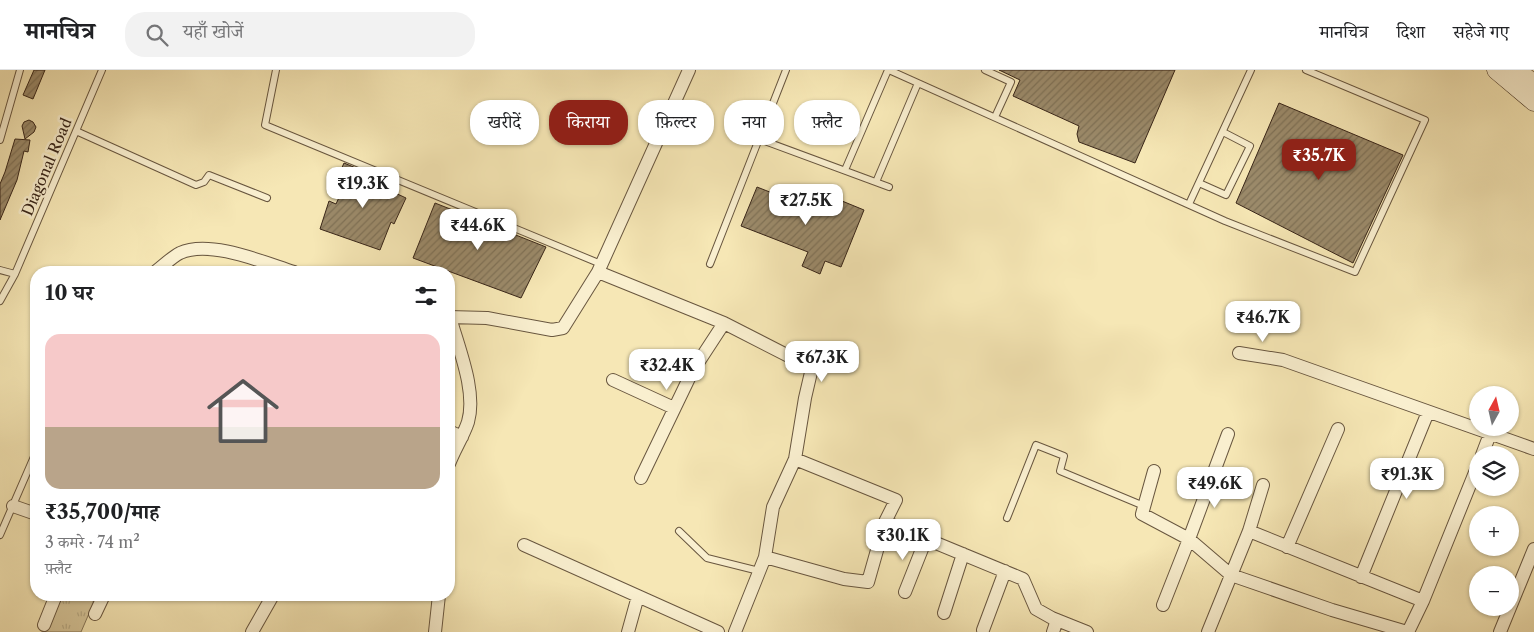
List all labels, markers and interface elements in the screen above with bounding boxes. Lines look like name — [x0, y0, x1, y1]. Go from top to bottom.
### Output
search box — [125, 12, 475, 57]
text: मानचित्र — [25, 16, 95, 45]
text: यहाँ खोजें — [183, 20, 244, 43]
icon: search — [143, 21, 171, 49]
text: मानचित्र — [1320, 21, 1368, 43]
text: दिशा — [1396, 21, 1425, 43]
text: सहेजे गए — [1453, 21, 1509, 43]
chip: खरीदें — [470, 100, 539, 145]
chip: किराया — [549, 100, 628, 145]
chip: फ़िल्टर — [638, 100, 714, 145]
chip: नया — [724, 100, 784, 145]
chip: फ़्लैट — [794, 100, 860, 145]
street label: Diagonal Road — [17, 115, 76, 219]
pin: ₹35.7K — [1278, 138, 1360, 181]
text: ₹35.7K — [1293, 145, 1345, 165]
pin: ₹19.3K — [322, 166, 404, 209]
text: ₹19.3K — [337, 173, 389, 193]
pin: ₹27.5K — [765, 184, 847, 226]
text: ₹27.5K — [780, 190, 832, 210]
pin: ₹44.6K — [437, 208, 519, 251]
text: ₹44.6K — [451, 215, 505, 235]
text: 10 घर — [45, 280, 94, 305]
icon: filters — [412, 282, 440, 310]
pin: ₹46.7K — [1222, 300, 1304, 343]
text: ₹46.7K — [1236, 307, 1290, 327]
pin: ₹67.3K — [781, 340, 863, 383]
text: ₹67.3K — [796, 347, 848, 367]
pin: ₹32.4K — [626, 348, 708, 391]
text: ₹32.4K — [640, 355, 694, 375]
icon: home — [198, 366, 288, 456]
north arrow — [1469, 386, 1519, 436]
map controls — [1469, 386, 1519, 616]
button: layers — [1469, 446, 1519, 496]
pin: ₹91.3K — [1366, 458, 1448, 500]
text: ₹91.3K — [1381, 464, 1433, 484]
pin: ₹49.6K — [1174, 466, 1256, 509]
text: ₹49.6K — [1188, 473, 1242, 493]
text: ₹35,700/माह — [45, 499, 159, 524]
button: + — [1469, 506, 1519, 556]
pin: ₹30.1K — [862, 518, 944, 561]
text: ₹30.1K — [877, 525, 929, 545]
text: 3 कमरे · 74 m² — [45, 532, 140, 552]
text: फ़्लैट — [45, 558, 72, 578]
button: − — [1469, 566, 1519, 616]

